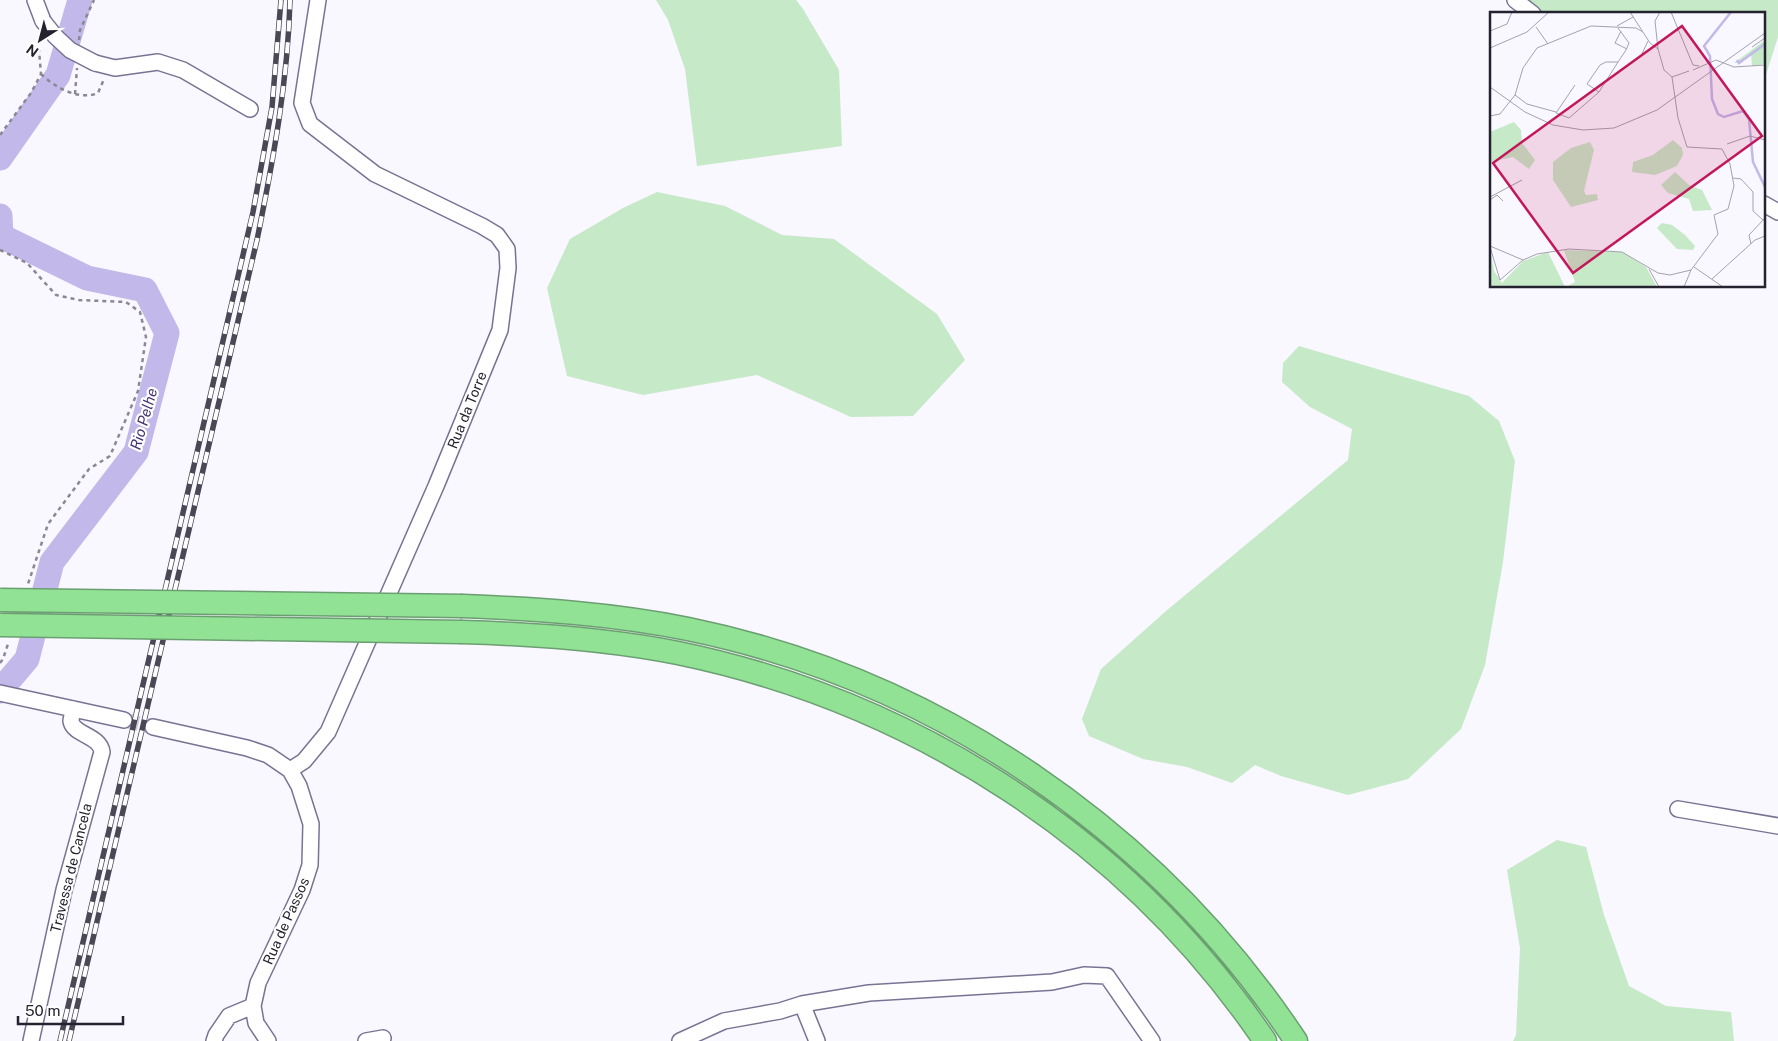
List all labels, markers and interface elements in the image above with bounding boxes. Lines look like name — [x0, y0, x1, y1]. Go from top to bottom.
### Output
inset map — [1490, 12, 1766, 288]
north arrow — [15, 15, 65, 65]
text: N — [23, 41, 41, 60]
street label: Rua da Torre — [444, 369, 490, 451]
water label: Rio Pelhe — [127, 386, 160, 452]
street label: Travessa de Cancela — [47, 802, 95, 934]
street label: Rua de Passos — [260, 875, 312, 967]
scale bar — [18, 994, 122, 1026]
text: 50 m — [25, 1002, 60, 1019]

